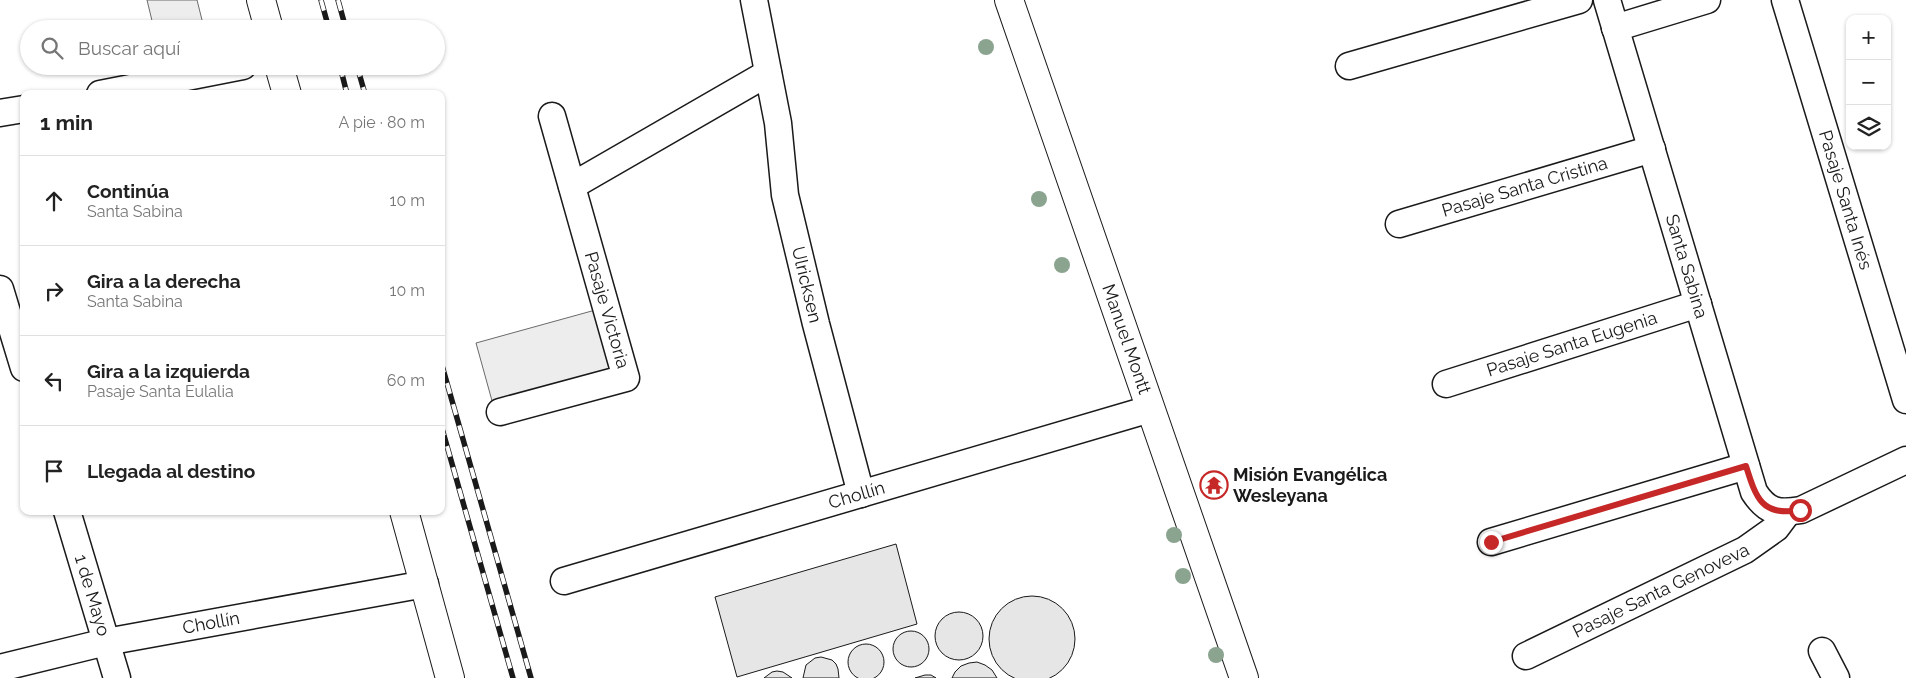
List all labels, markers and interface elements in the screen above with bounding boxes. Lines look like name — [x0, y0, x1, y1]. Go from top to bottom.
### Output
map controls — [1846, 15, 1891, 150]
button: + — [1846, 15, 1891, 60]
search box — [20, 20, 445, 75]
icon: search — [38, 34, 66, 62]
text: Buscar aquí — [78, 37, 180, 59]
button: − — [1846, 60, 1891, 105]
button: layers — [1846, 105, 1891, 150]
text: 1 min — [40, 110, 93, 135]
text: A pie · 80 m — [339, 113, 425, 132]
street label: Pasaje Santa Inés — [1815, 128, 1877, 272]
street label: Pasaje Santa Cristina — [1439, 152, 1610, 221]
text: Continúa — [87, 180, 169, 202]
icon: ahead — [40, 187, 68, 215]
text: 10 m — [390, 191, 425, 210]
text: Santa Sabina — [87, 202, 183, 221]
street label: Santa Sabina — [1662, 212, 1713, 321]
street label: Ulricksen — [788, 244, 826, 325]
street label: Pasaje Victoria — [581, 249, 634, 371]
text: Gira a la derecha — [87, 270, 241, 292]
icon: right — [40, 277, 68, 305]
text: 10 m — [390, 281, 425, 300]
street label: Manuel Montt — [1098, 281, 1156, 397]
text: Santa Sabina — [87, 292, 183, 311]
street label: Pasaje Santa Eugenia — [1484, 307, 1660, 380]
text: Gira a la izquierda — [87, 360, 250, 382]
icon: left — [40, 367, 68, 395]
text: 60 m — [387, 371, 425, 390]
text: Pasaje Santa Eulalia — [87, 382, 234, 401]
icon: arrive — [40, 457, 68, 485]
text: Llegada al destino — [87, 460, 255, 482]
place label: Misión Evangélica Wesleyana — [1233, 464, 1387, 506]
temple icon: Misión Evangélica Wesleyana — [1199, 470, 1229, 500]
street label: Chollín — [826, 476, 887, 513]
route start — [1789, 499, 1812, 522]
route end — [1480, 531, 1503, 554]
street label: Pasaje Santa Genoveva — [1569, 539, 1752, 642]
street label: 1 de Mayo — [71, 552, 115, 639]
street label: Chollín — [181, 607, 241, 638]

